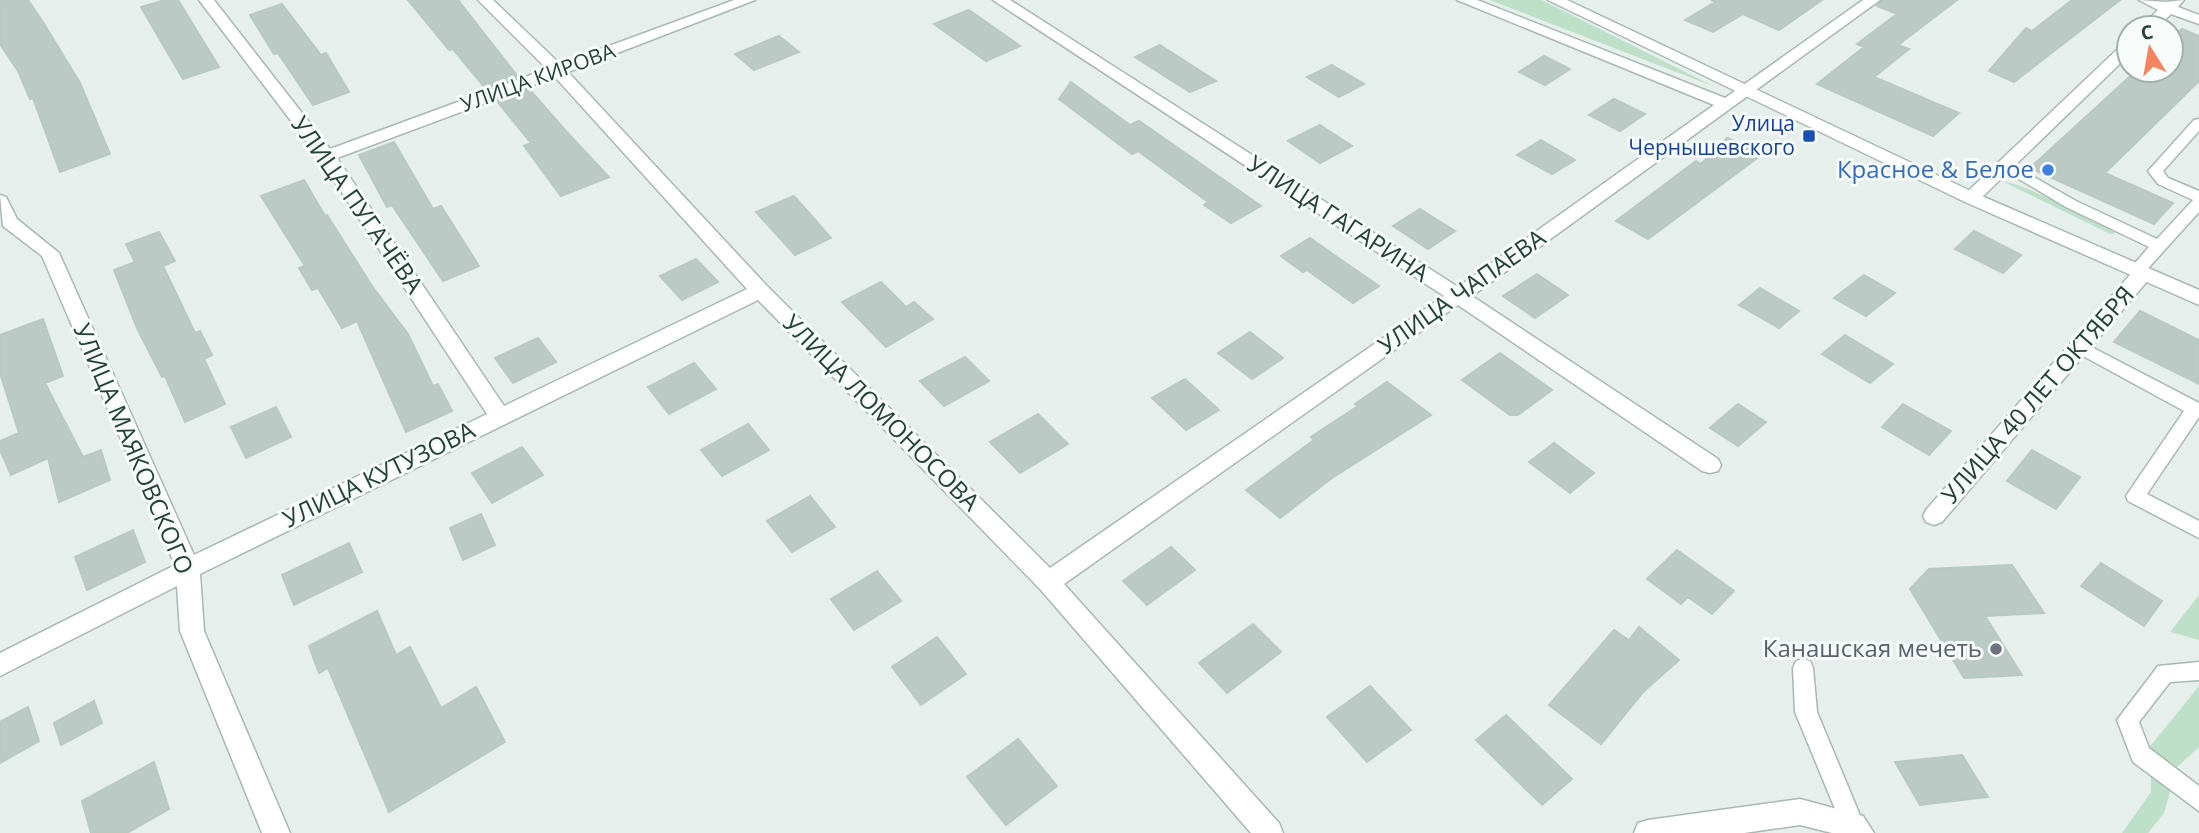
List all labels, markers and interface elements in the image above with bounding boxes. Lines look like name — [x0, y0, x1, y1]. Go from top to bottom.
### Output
north arrow — [2115, 14, 2185, 84]
text: С — [2138, 18, 2155, 46]
street label: УЛИЦА КИРОВА — [457, 36, 619, 118]
street label: УЛИЦА ПУГАЧЁВА — [285, 109, 432, 300]
place label: Улица Чернышевского — [1629, 109, 1795, 161]
marker: Улица Чернышевского — [1801, 128, 1817, 144]
street label: УЛИЦА ГАГАРИНА — [1242, 147, 1437, 289]
place label: Красное & Белое — [1837, 152, 2034, 185]
marker: Красное & Белое — [2040, 162, 2056, 178]
street label: УЛИЦА ЧАПАЕВА — [1371, 220, 1552, 361]
street label: УЛИЦА 40 ЛЕТ ОКТЯБРЯ — [1933, 278, 2141, 510]
street label: УЛИЦА ЛОМОНОСОВА — [776, 306, 988, 518]
street label: УЛИЦА МАЯКОВСКОГО — [67, 318, 202, 579]
street label: УЛИЦА КУТУЗОВА — [277, 412, 481, 534]
place label: Канашская мечеть — [1763, 631, 1982, 664]
marker: Канашская мечеть — [1988, 641, 2004, 657]

